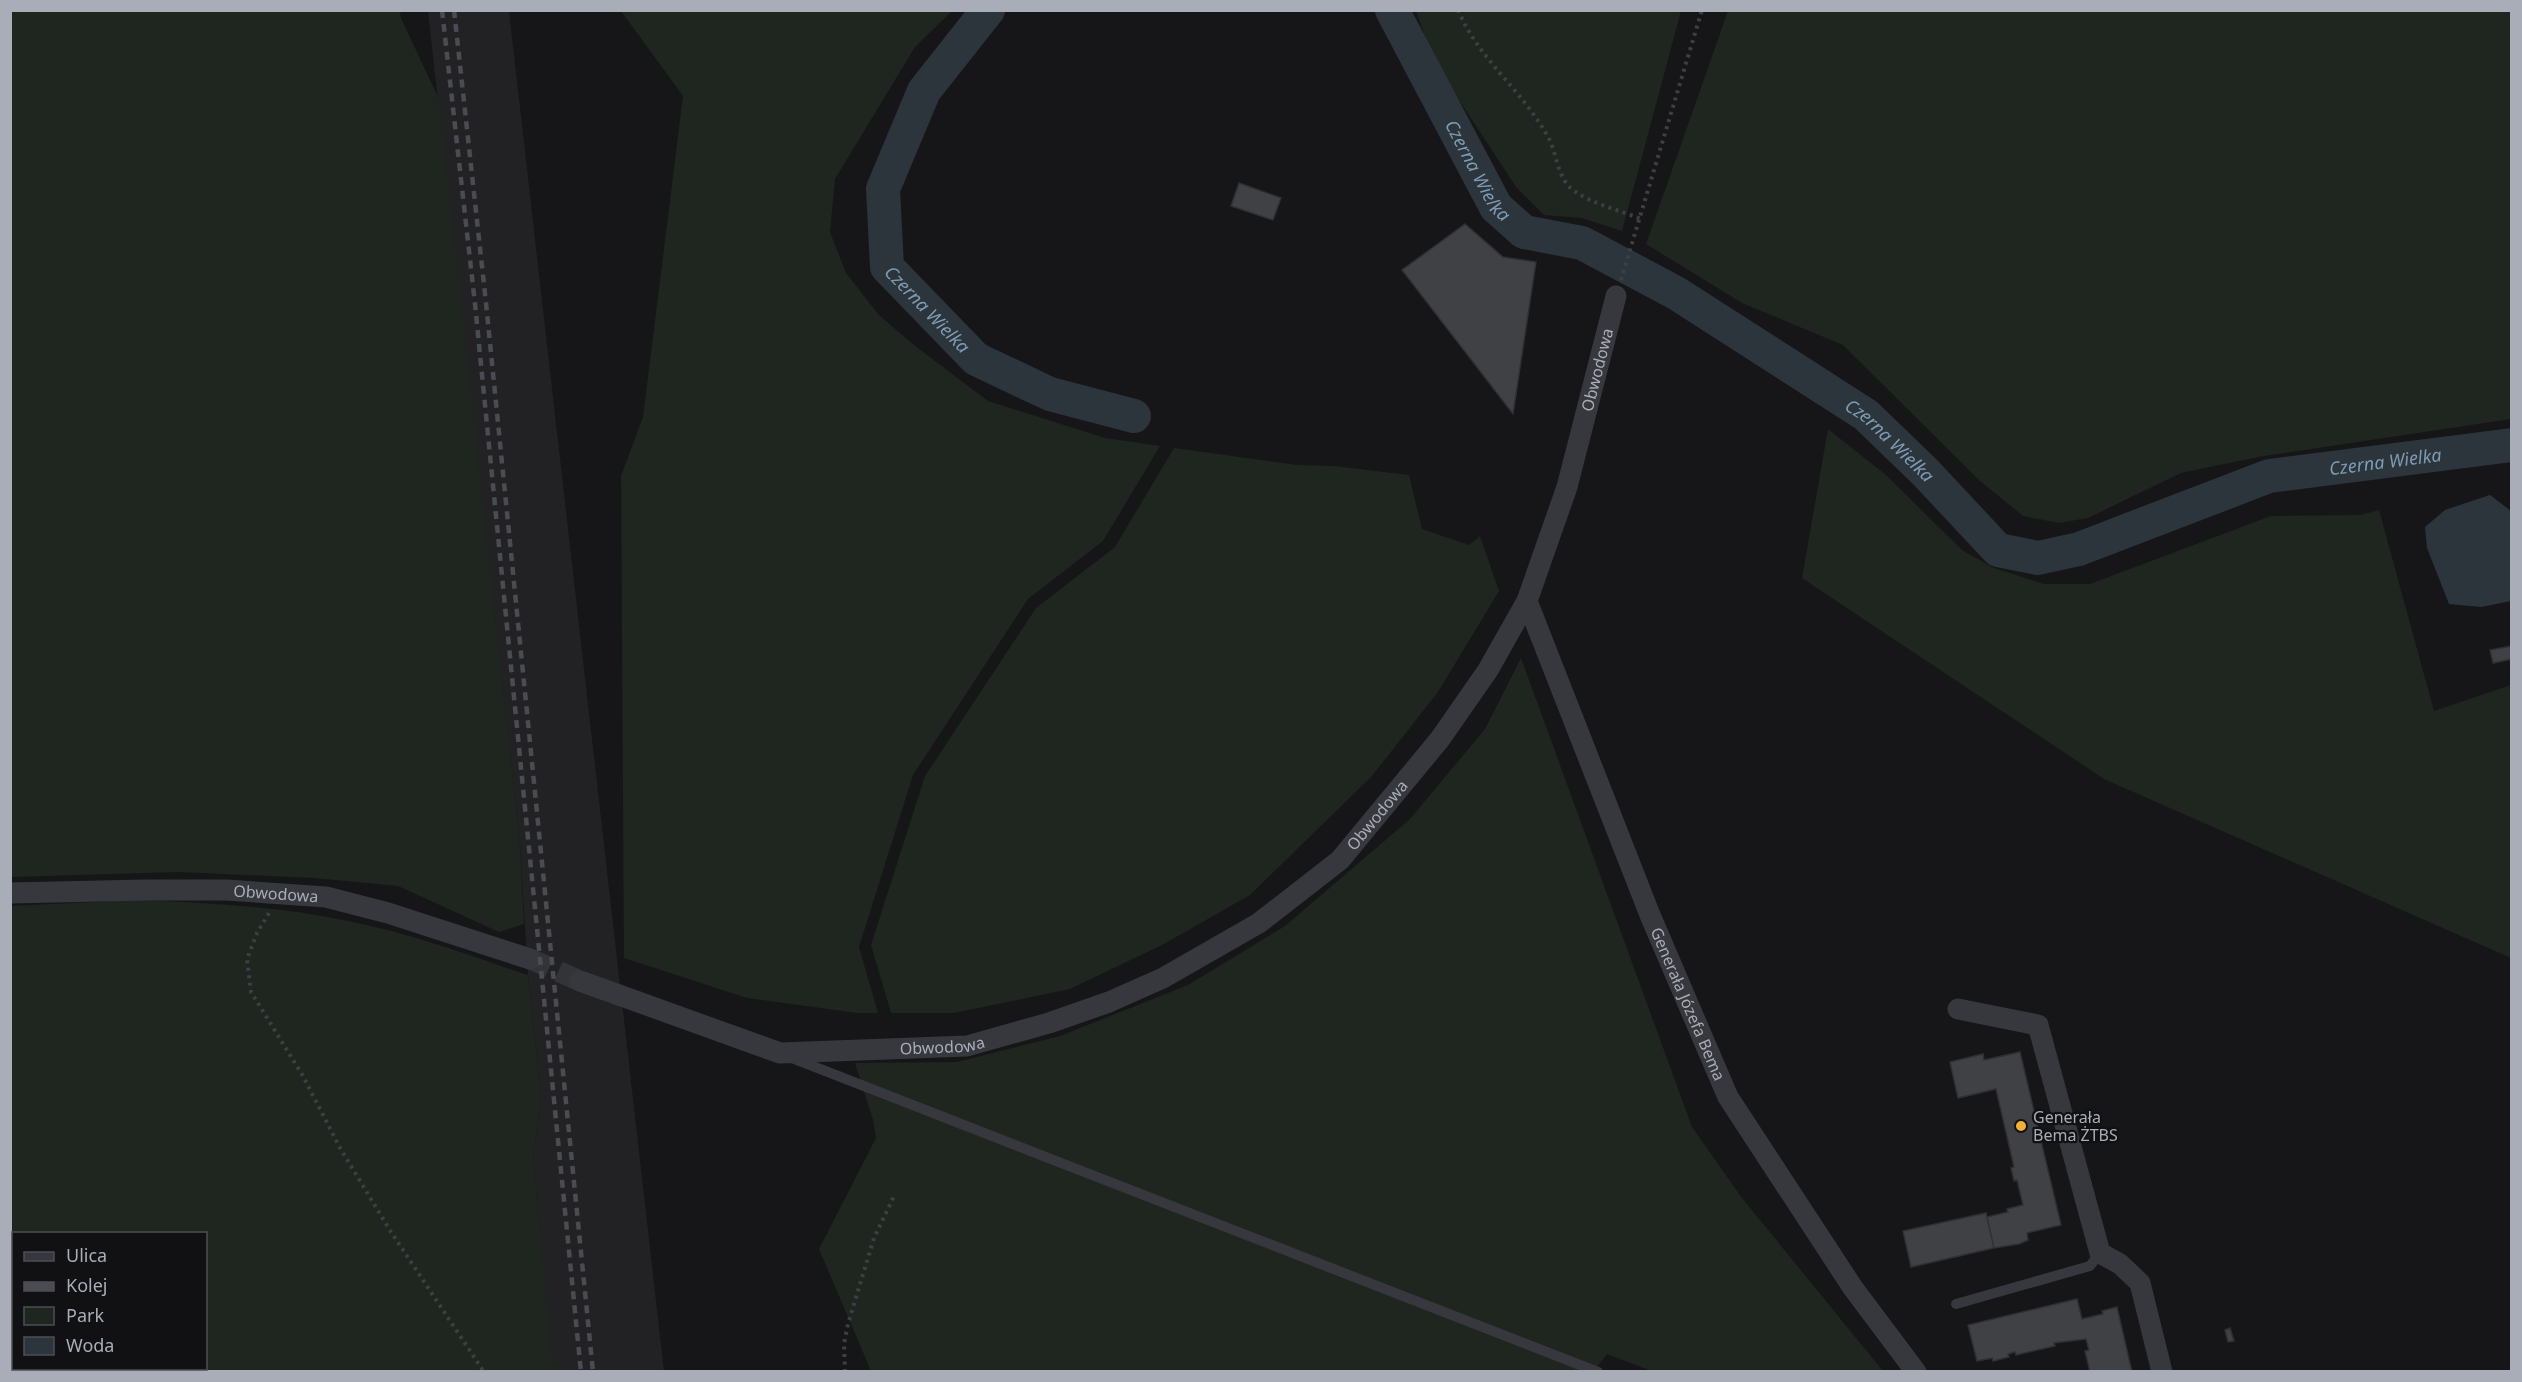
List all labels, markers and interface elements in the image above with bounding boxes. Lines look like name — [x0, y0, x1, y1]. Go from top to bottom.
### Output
water label: Czerna Wielka — [1440, 115, 1516, 226]
water label: Czerna Wielka — [880, 260, 976, 358]
street label: Obwodowa — [1576, 326, 1618, 414]
water label: Czerna Wielka — [1841, 393, 1940, 487]
water label: Czerna Wielka — [2328, 442, 2443, 480]
street label: Obwodowa — [1342, 775, 1413, 855]
street label: Obwodowa — [233, 879, 319, 907]
street label: Generała Józefa Bema — [1646, 924, 1731, 1084]
street label: Obwodowa — [899, 1031, 987, 1060]
place label: Generała Bema ŻTBS — [2033, 1106, 2118, 1146]
marker: Generała Bema ŻTBS — [2014, 1119, 2028, 1133]
legend — [12, 1232, 207, 1370]
text: Ulica — [66, 1243, 107, 1267]
text: Kolej — [66, 1273, 107, 1297]
text: Park — [66, 1303, 104, 1327]
text: Woda — [66, 1333, 114, 1357]

